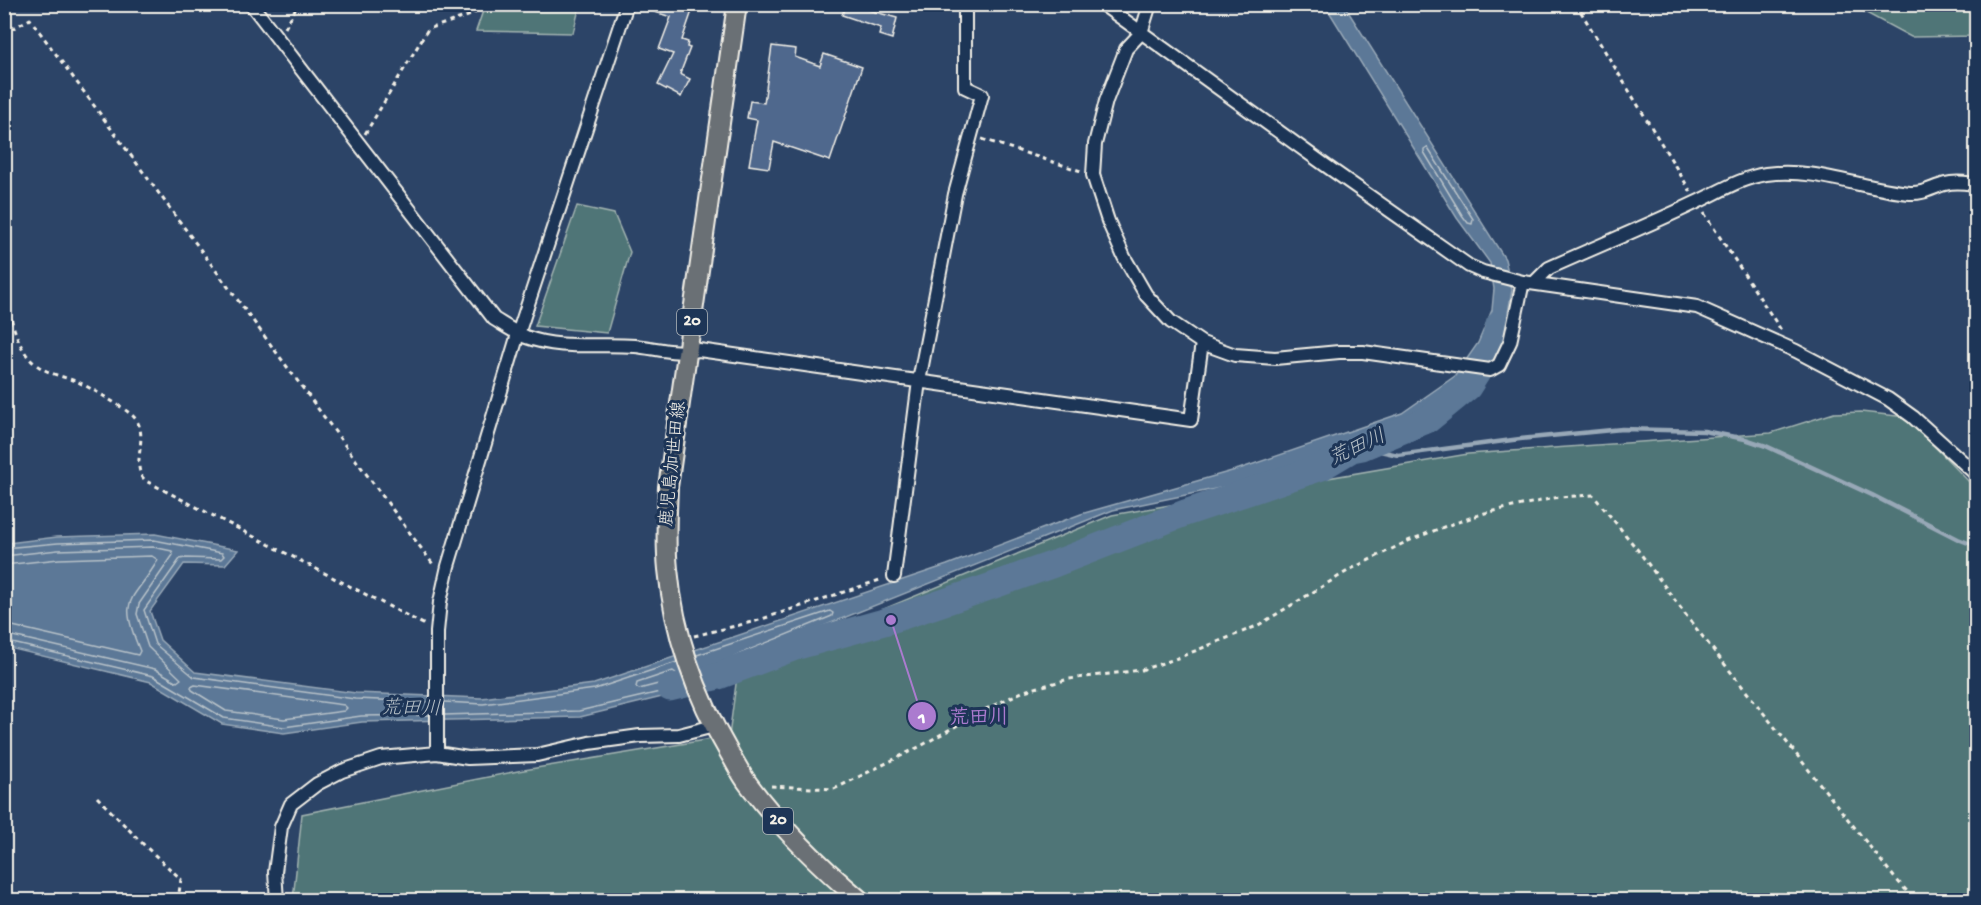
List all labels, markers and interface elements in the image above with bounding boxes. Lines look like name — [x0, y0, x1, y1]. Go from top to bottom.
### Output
road number: 20 — [677, 309, 707, 335]
street label: 鹿児島加世田線 — [656, 400, 691, 528]
water label: 荒田川 — [1326, 425, 1390, 472]
water label: 荒田川 — [381, 697, 441, 722]
callout: 荒田川 — [907, 697, 1021, 735]
text: 荒田川 — [949, 706, 1009, 731]
text: 1 — [917, 709, 926, 730]
road number: 20 — [763, 808, 793, 834]

